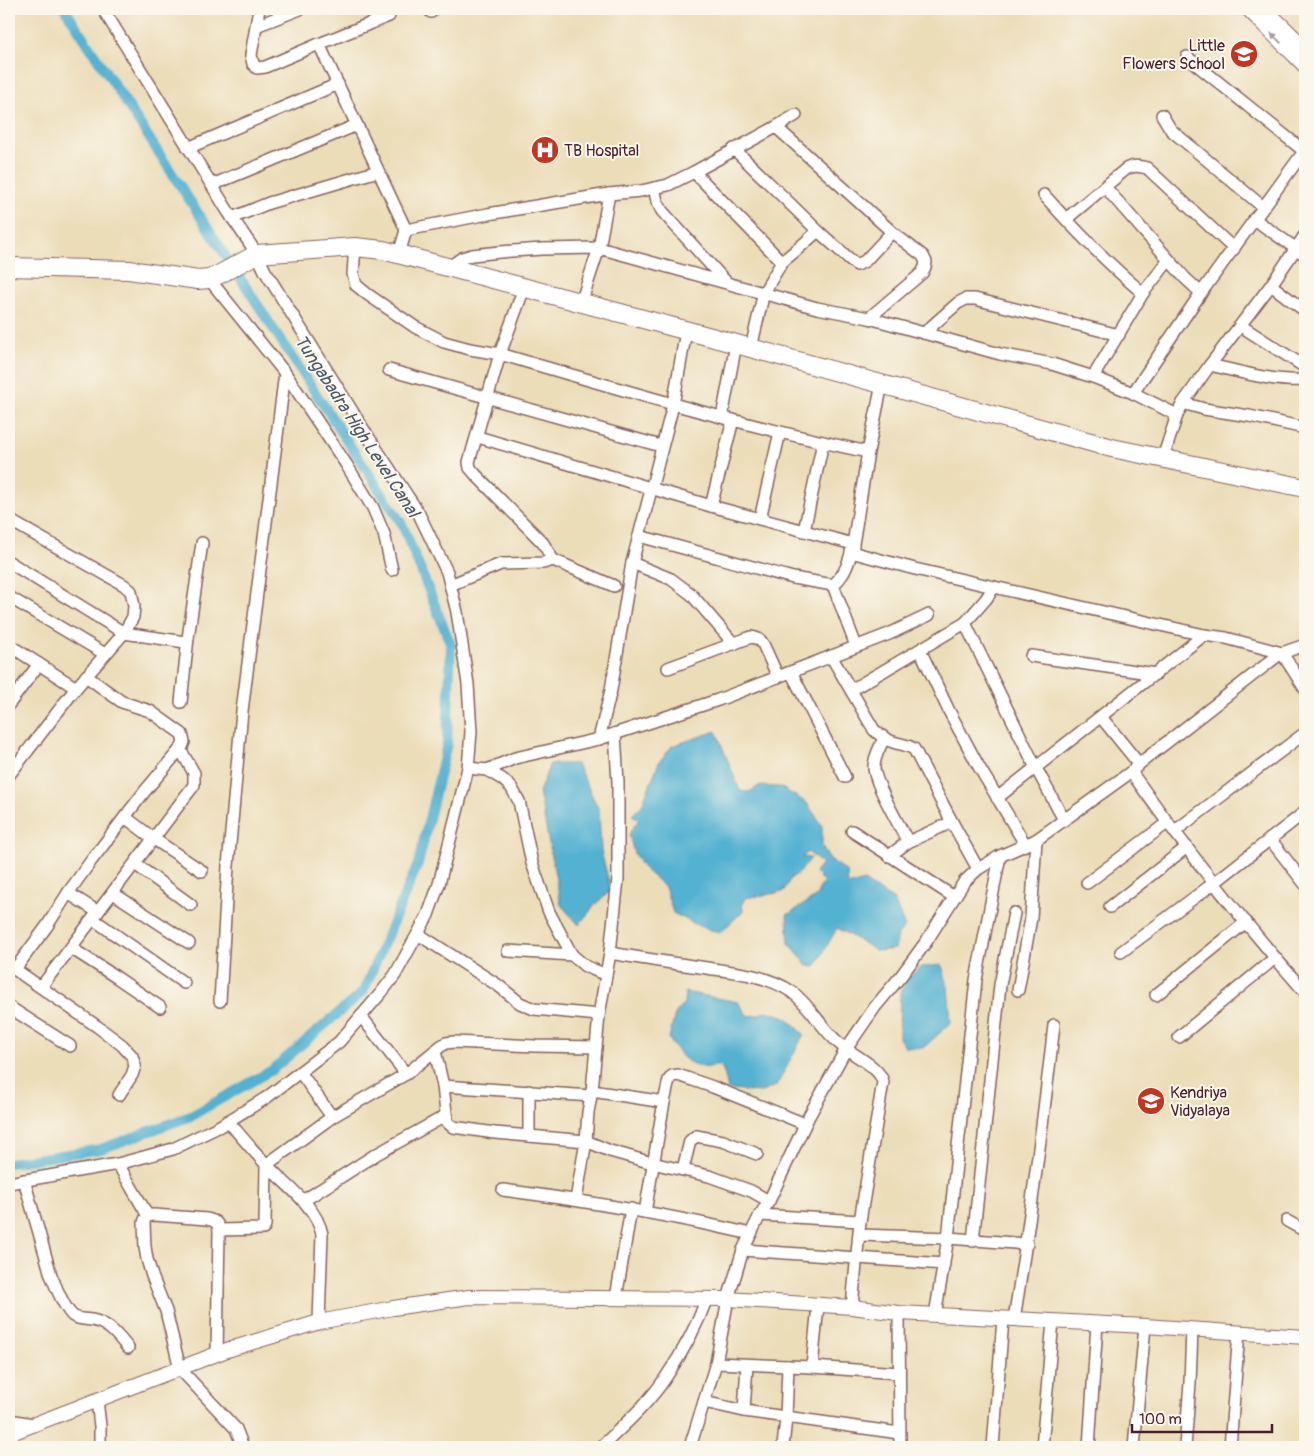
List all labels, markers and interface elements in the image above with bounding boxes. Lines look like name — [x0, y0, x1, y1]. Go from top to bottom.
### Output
one-way arrow — [1270, 32, 1282, 44]
place label: Little Flowers School — [1122, 36, 1225, 74]
school or university icon: Little Flowers School — [1229, 39, 1259, 69]
hospital icon: TB Hospital — [530, 135, 560, 165]
place label: TB Hospital — [564, 141, 639, 161]
water label: Tungabadra High Level Canal — [289, 331, 425, 523]
place label: Kendriya Vidyalaya — [1170, 1083, 1230, 1121]
school or university icon: Kendriya Vidyalaya — [1136, 1086, 1166, 1116]
scale bar — [1132, 1401, 1272, 1433]
text: 100 m — [1139, 1410, 1182, 1429]

